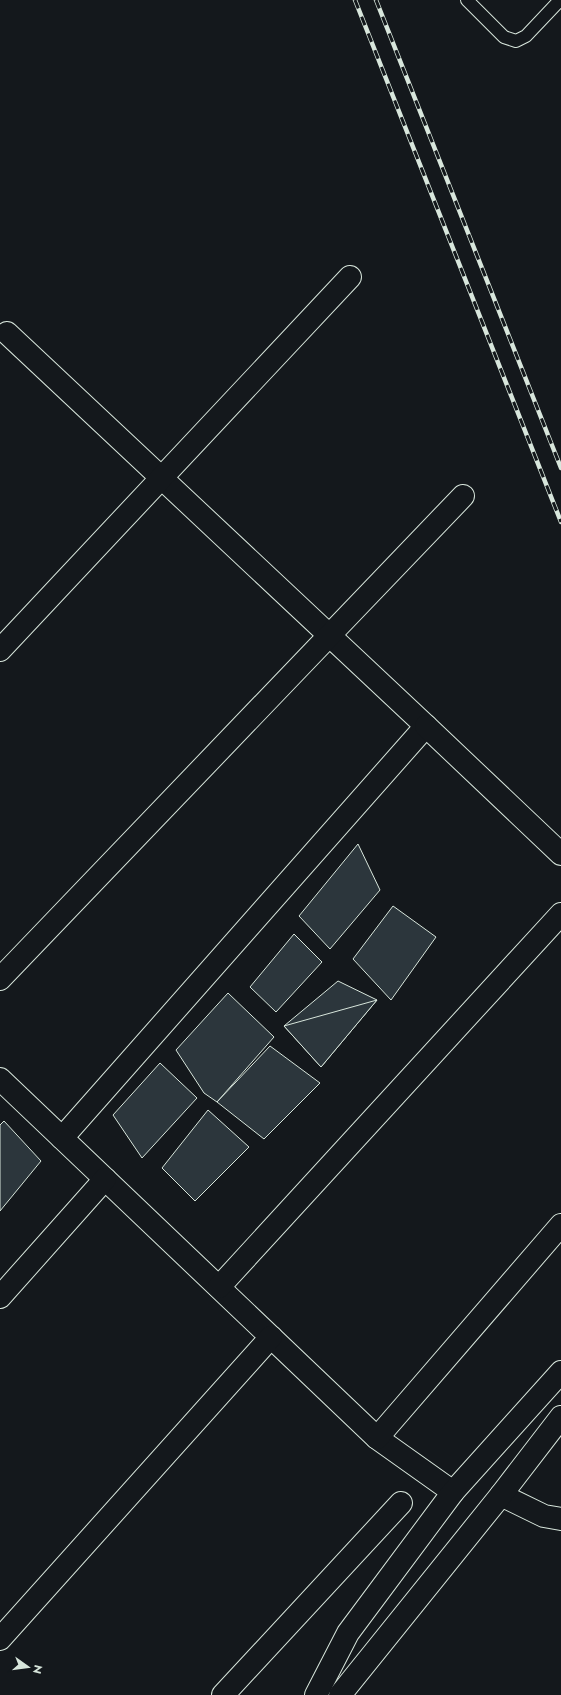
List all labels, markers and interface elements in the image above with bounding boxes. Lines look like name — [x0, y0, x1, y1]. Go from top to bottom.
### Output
north arrow — [8, 1647, 48, 1687]
text: N — [29, 1663, 47, 1676]

